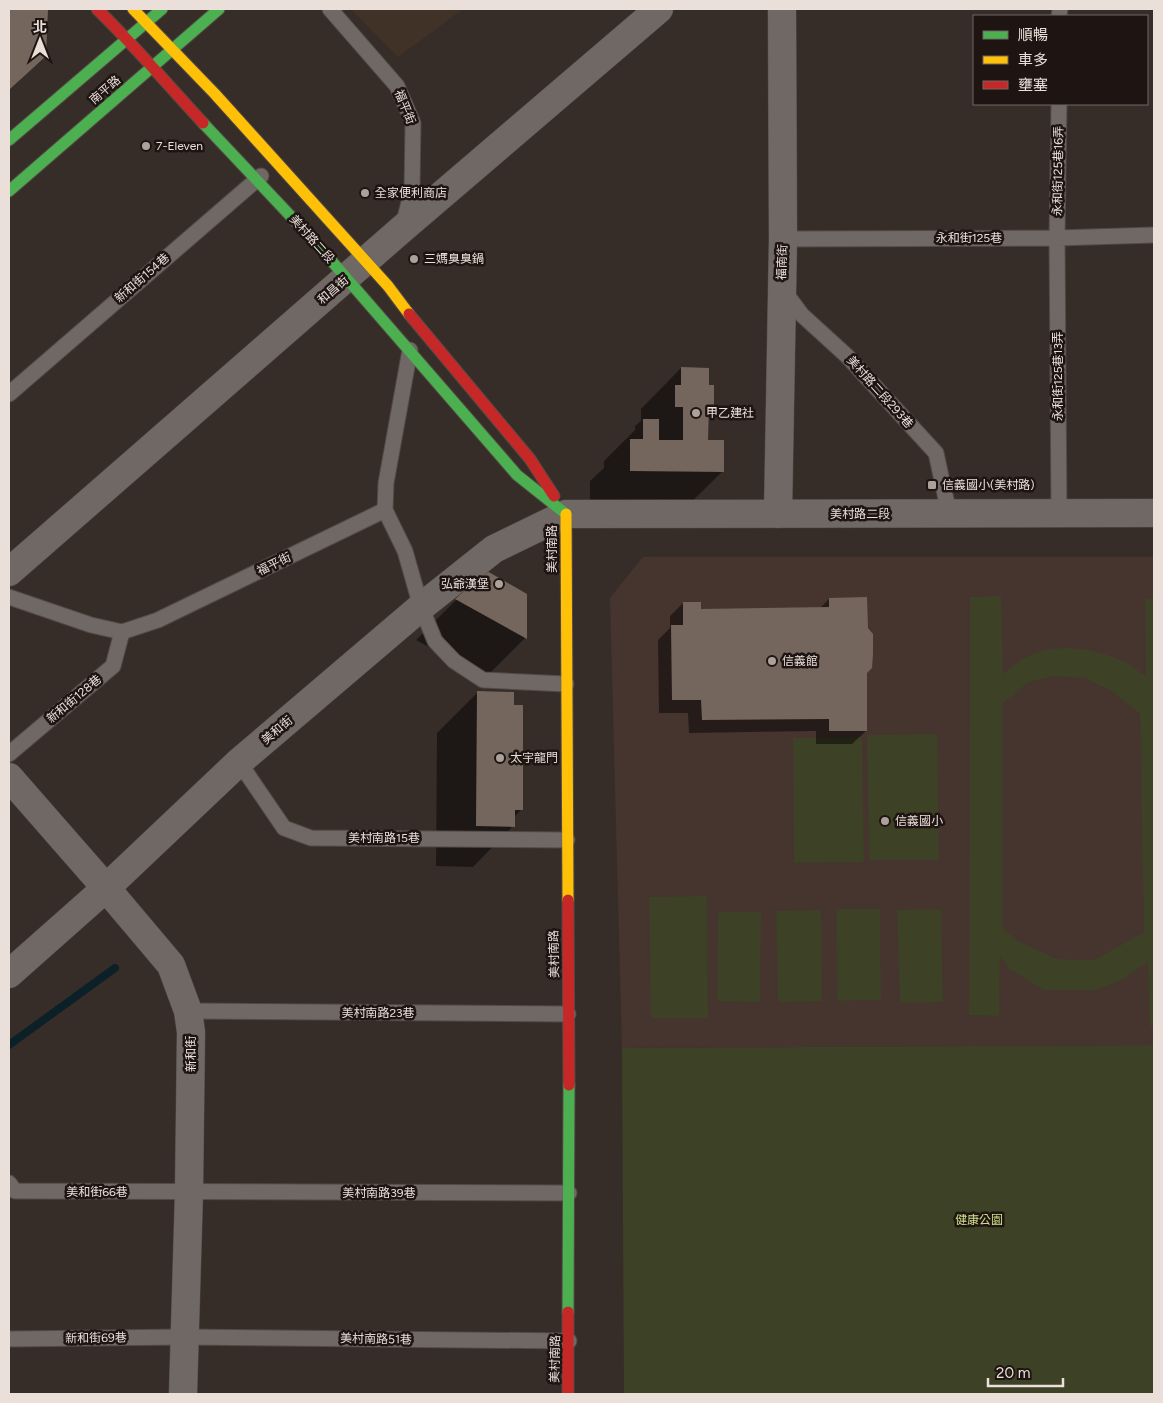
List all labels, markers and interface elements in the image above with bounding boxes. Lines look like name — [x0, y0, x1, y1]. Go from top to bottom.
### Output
north arrow — [15, 15, 65, 65]
legend — [973, 15, 1148, 105]
text: 北 — [33, 19, 47, 36]
text: 順暢 — [1018, 26, 1048, 44]
text: 車多 — [1018, 51, 1048, 69]
street label: 南平路 — [87, 73, 123, 107]
text: 壅塞 — [1018, 76, 1048, 94]
street label: 福平街 — [392, 88, 418, 126]
street label: 永和街125巷16弄 — [1050, 126, 1066, 216]
place label: 7-Eleven — [156, 139, 203, 153]
marker: 7-Eleven — [140, 140, 152, 152]
place label: 全家便利商店 — [375, 186, 447, 200]
marker: 全家便利商店 — [359, 187, 371, 199]
street label: 美村路二段 — [287, 212, 337, 266]
street label: 永和街125巷 — [936, 231, 1002, 245]
street label: 福南街 — [774, 244, 790, 280]
street label: 新和街154巷 — [112, 251, 172, 305]
place label: 三媽臭臭鍋 — [424, 252, 484, 266]
marker: 三媽臭臭鍋 — [408, 253, 420, 265]
street label: 和昌街 — [315, 273, 351, 307]
street label: 永和街125巷13弄 — [1051, 331, 1065, 421]
street label: 美村路二段293巷 — [844, 353, 916, 431]
place label: 甲乙建社 — [706, 406, 754, 420]
marker: 甲乙建社 — [690, 407, 702, 419]
place label: 信義國小(美村路) — [942, 478, 1034, 492]
marker: 信義國小(美村路) — [926, 479, 938, 491]
street label: 美村路二段 — [830, 507, 890, 521]
street label: 美村南路 — [545, 525, 559, 573]
street label: 福平街 — [255, 550, 293, 578]
place label: 弘爺漢堡 — [441, 577, 489, 591]
marker: 弘爺漢堡 — [493, 578, 505, 590]
place label: 信義館 — [782, 654, 818, 668]
marker: 信義館 — [766, 655, 778, 667]
street label: 新和街128巷 — [44, 672, 104, 726]
street label: 美和街 — [259, 713, 295, 747]
place label: 太宇龍門 — [510, 751, 558, 765]
marker: 太宇龍門 — [494, 752, 506, 764]
place label: 信義國小 — [895, 814, 943, 828]
marker: 信義國小 — [879, 815, 891, 827]
street label: 美村南路15巷 — [348, 831, 420, 845]
street label: 美村南路 — [547, 930, 561, 978]
street label: 美村南路23巷 — [341, 1006, 415, 1020]
street label: 新和街 — [184, 1036, 198, 1072]
street label: 美和街66巷 — [66, 1185, 128, 1199]
street label: 美村南路39巷 — [342, 1186, 416, 1200]
park label: 健康公園 — [955, 1213, 1003, 1227]
street label: 新和街69巷 — [65, 1330, 127, 1346]
street label: 美村南路51巷 — [340, 1331, 412, 1347]
street label: 美村南路 — [548, 1335, 562, 1383]
scale bar — [988, 1356, 1063, 1388]
text: 20 m — [996, 1364, 1030, 1382]

